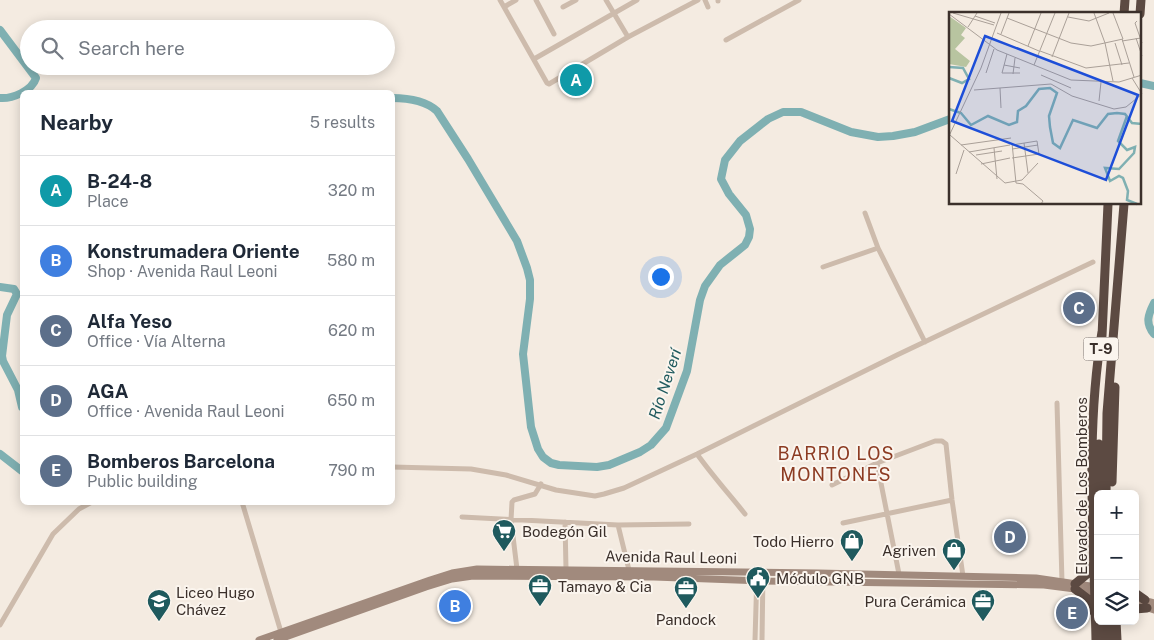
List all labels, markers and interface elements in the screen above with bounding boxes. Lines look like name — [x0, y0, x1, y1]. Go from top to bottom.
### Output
inset map — [949, 12, 1142, 205]
search box — [20, 20, 395, 75]
icon: search — [38, 34, 66, 62]
text: Search here — [78, 37, 185, 59]
pin: A — [560, 61, 592, 99]
text: Nearby — [40, 110, 113, 135]
text: 5 results — [310, 113, 375, 132]
text: B-24-8 — [87, 170, 152, 192]
text: A — [50, 181, 62, 200]
text: 320 m — [328, 181, 375, 200]
text: Place — [87, 192, 129, 211]
text: Konstrumadera Oriente — [87, 240, 300, 262]
text: B — [51, 251, 61, 270]
text: 580 m — [327, 251, 375, 270]
text: Shop · Avenida Raul Leoni — [87, 262, 277, 281]
your location — [648, 264, 674, 290]
pin: C — [1063, 289, 1095, 327]
text: Alfa Yeso — [87, 310, 172, 332]
text: C — [50, 321, 62, 340]
text: 620 m — [328, 321, 375, 340]
text: Office · Vía Alterna — [87, 332, 226, 351]
road number: T-9 — [1084, 338, 1118, 360]
water label: Río Neverí — [645, 344, 686, 422]
text: AGA — [87, 380, 129, 402]
text: D — [50, 391, 62, 410]
text: 650 m — [327, 391, 375, 410]
street label: Elevado de Los Bomberos — [1073, 397, 1090, 575]
text: Office · Avenida Raul Leoni — [87, 402, 285, 421]
district label: BARRIO LOS MONTONES — [777, 443, 895, 485]
text: Bomberos Barcelona — [87, 450, 275, 472]
text: E — [51, 461, 61, 480]
text: 790 m — [328, 461, 375, 480]
text: Public building — [87, 472, 198, 491]
map controls — [1094, 490, 1139, 625]
button: + — [1094, 490, 1139, 535]
supermarket icon: Bodegón Gil — [491, 518, 517, 552]
pin: D — [994, 518, 1026, 556]
place label: Bodegón Gil — [522, 523, 607, 540]
shop icon: Todo Hierro — [839, 528, 865, 562]
place label: Todo Hierro — [753, 533, 834, 550]
button: − — [1094, 535, 1139, 580]
shop icon: Agriven — [941, 537, 967, 571]
place label: Agriven — [882, 542, 936, 559]
street label: Avenida Raul Leoni — [605, 547, 737, 567]
public building icon: Módulo GNB — [745, 565, 771, 599]
place label: Módulo GNB — [776, 570, 864, 587]
office icon: Tamayo & Cia — [527, 573, 553, 607]
office icon: Pandock — [673, 575, 699, 609]
place label: Tamayo & Cia — [558, 578, 652, 595]
button: layers — [1094, 580, 1139, 625]
place label: Liceo Hugo Chávez — [176, 584, 255, 618]
pin: B — [439, 587, 471, 625]
school or university icon: Liceo Hugo Chávez — [146, 588, 172, 622]
office icon: Pura Cerámica — [970, 588, 996, 622]
place label: Pura Cerámica — [864, 593, 966, 610]
pin: E — [1056, 594, 1088, 632]
place label: Pandock — [656, 611, 716, 628]

